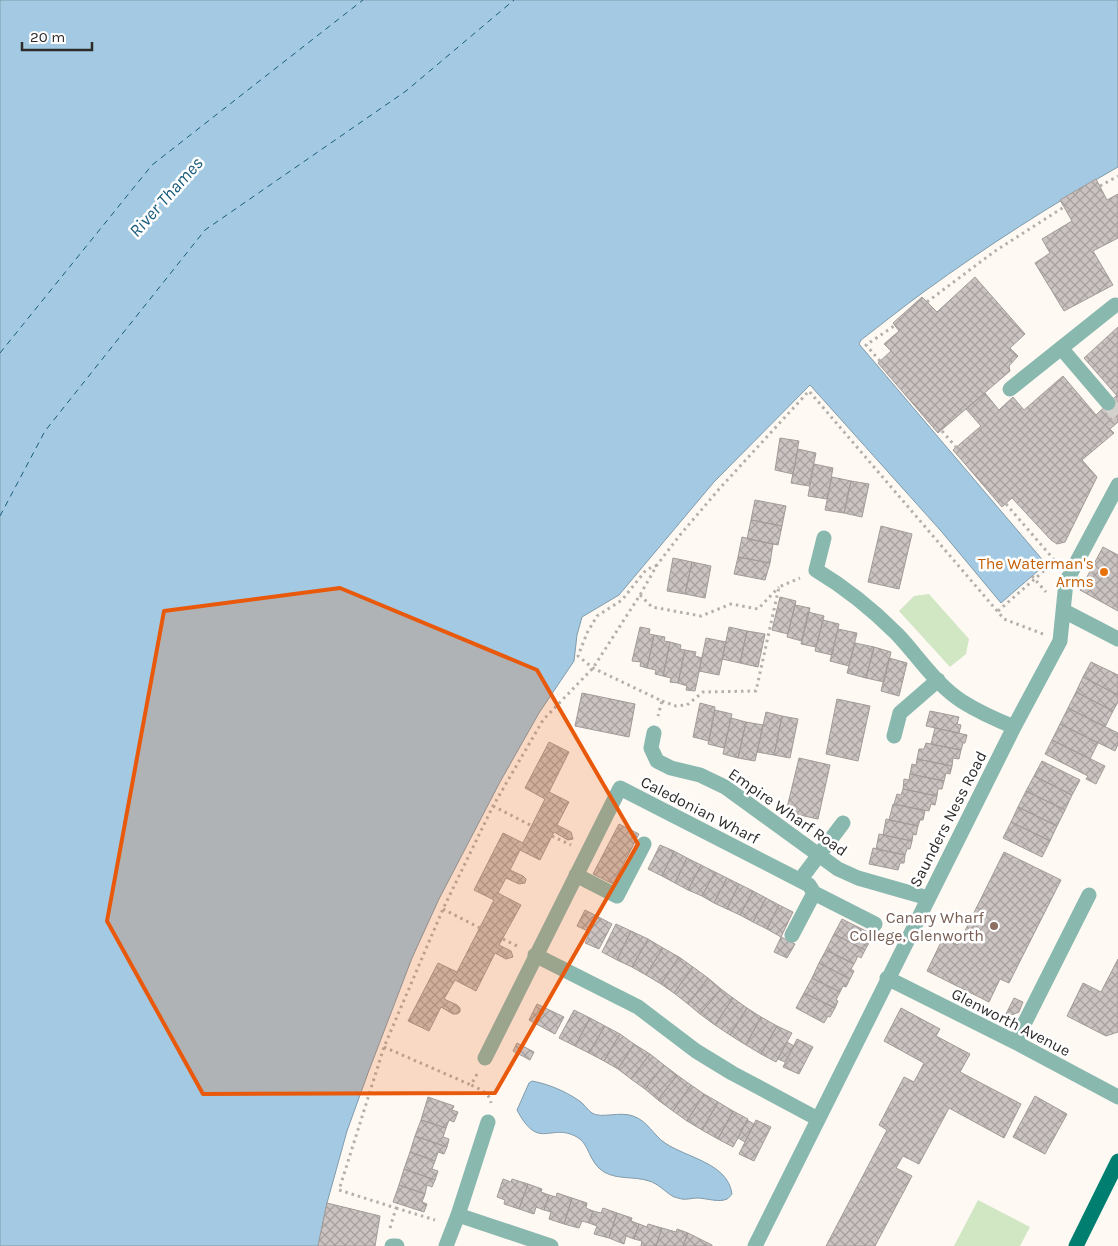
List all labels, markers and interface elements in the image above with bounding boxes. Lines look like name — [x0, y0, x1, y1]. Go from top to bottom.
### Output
scale bar — [22, 20, 92, 52]
text: 20 m — [30, 28, 65, 46]
water label: River Thames — [124, 152, 208, 242]
place label: The Waterman's Arms — [978, 554, 1094, 591]
marker: The Waterman's Arms — [1098, 566, 1110, 578]
street label: Saunders Ness Road — [905, 748, 991, 890]
street label: Empire Wharf Road — [725, 764, 851, 860]
street label: Caledonian Wharf — [638, 772, 763, 848]
place label: Canary Wharf College, Glenworth — [849, 908, 985, 945]
marker: Canary Wharf College, Glenworth — [988, 920, 1000, 932]
street label: Glenworth Avenue — [948, 984, 1074, 1060]

